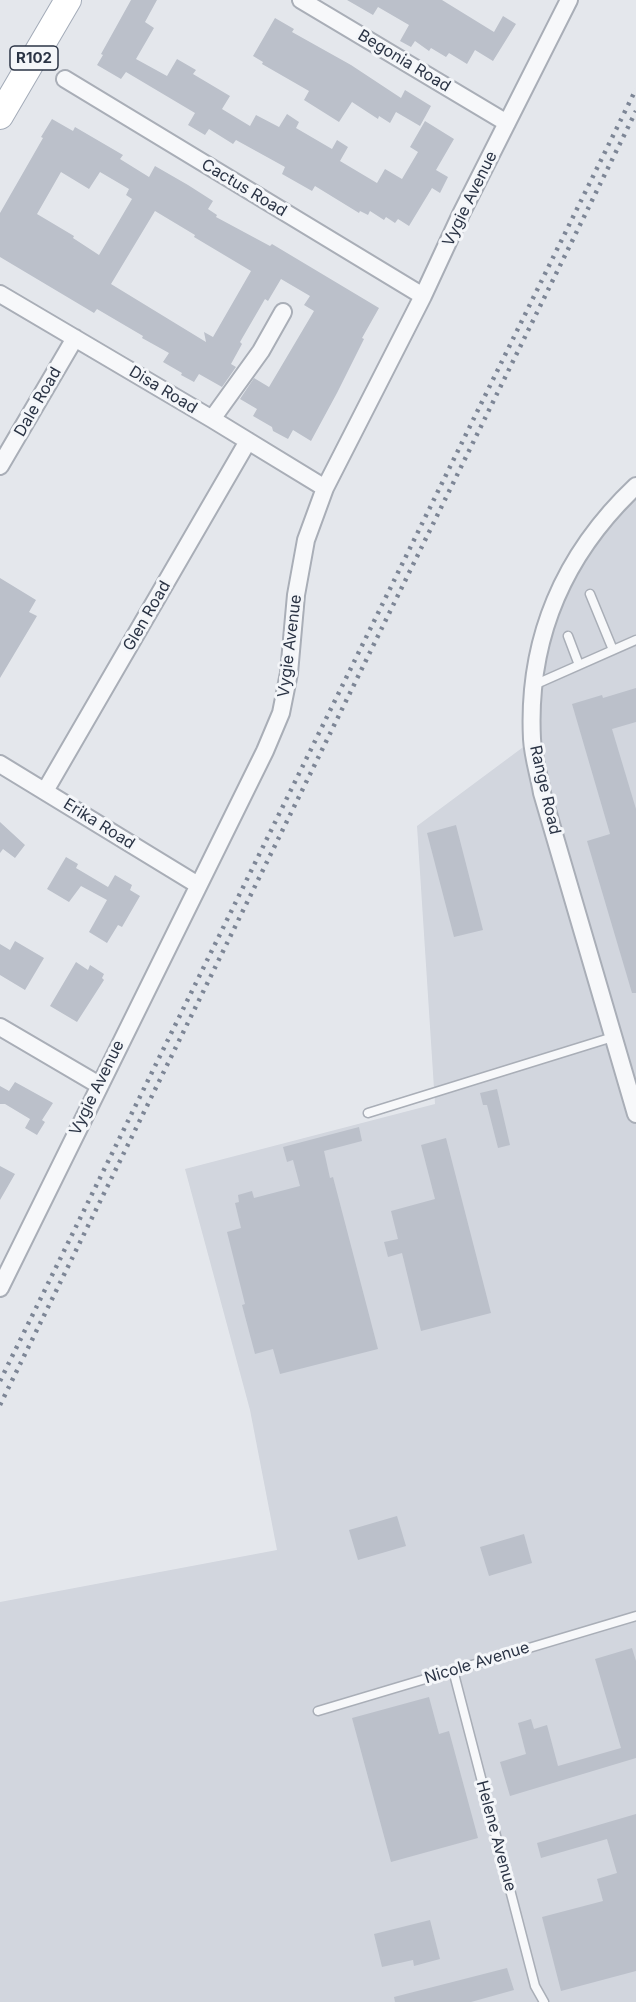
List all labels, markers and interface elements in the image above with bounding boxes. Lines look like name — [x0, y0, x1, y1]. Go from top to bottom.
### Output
street label: Begonia Road — [354, 26, 454, 96]
road number: R102 — [10, 46, 58, 70]
street label: Vygie Avenue — [439, 148, 501, 250]
street label: Cactus Road — [198, 155, 290, 221]
street label: Disa Road — [126, 362, 200, 418]
street label: Dale Road — [10, 364, 66, 440]
street label: Glen Road — [119, 578, 175, 654]
street label: Vygie Avenue — [274, 593, 306, 699]
street label: Range Road — [525, 744, 565, 836]
street label: Erika Road — [60, 794, 138, 854]
street label: Vygie Avenue — [66, 1037, 128, 1139]
street label: Nicole Avenue — [422, 1638, 532, 1688]
street label: Helene Avenue — [472, 1779, 520, 1893]

